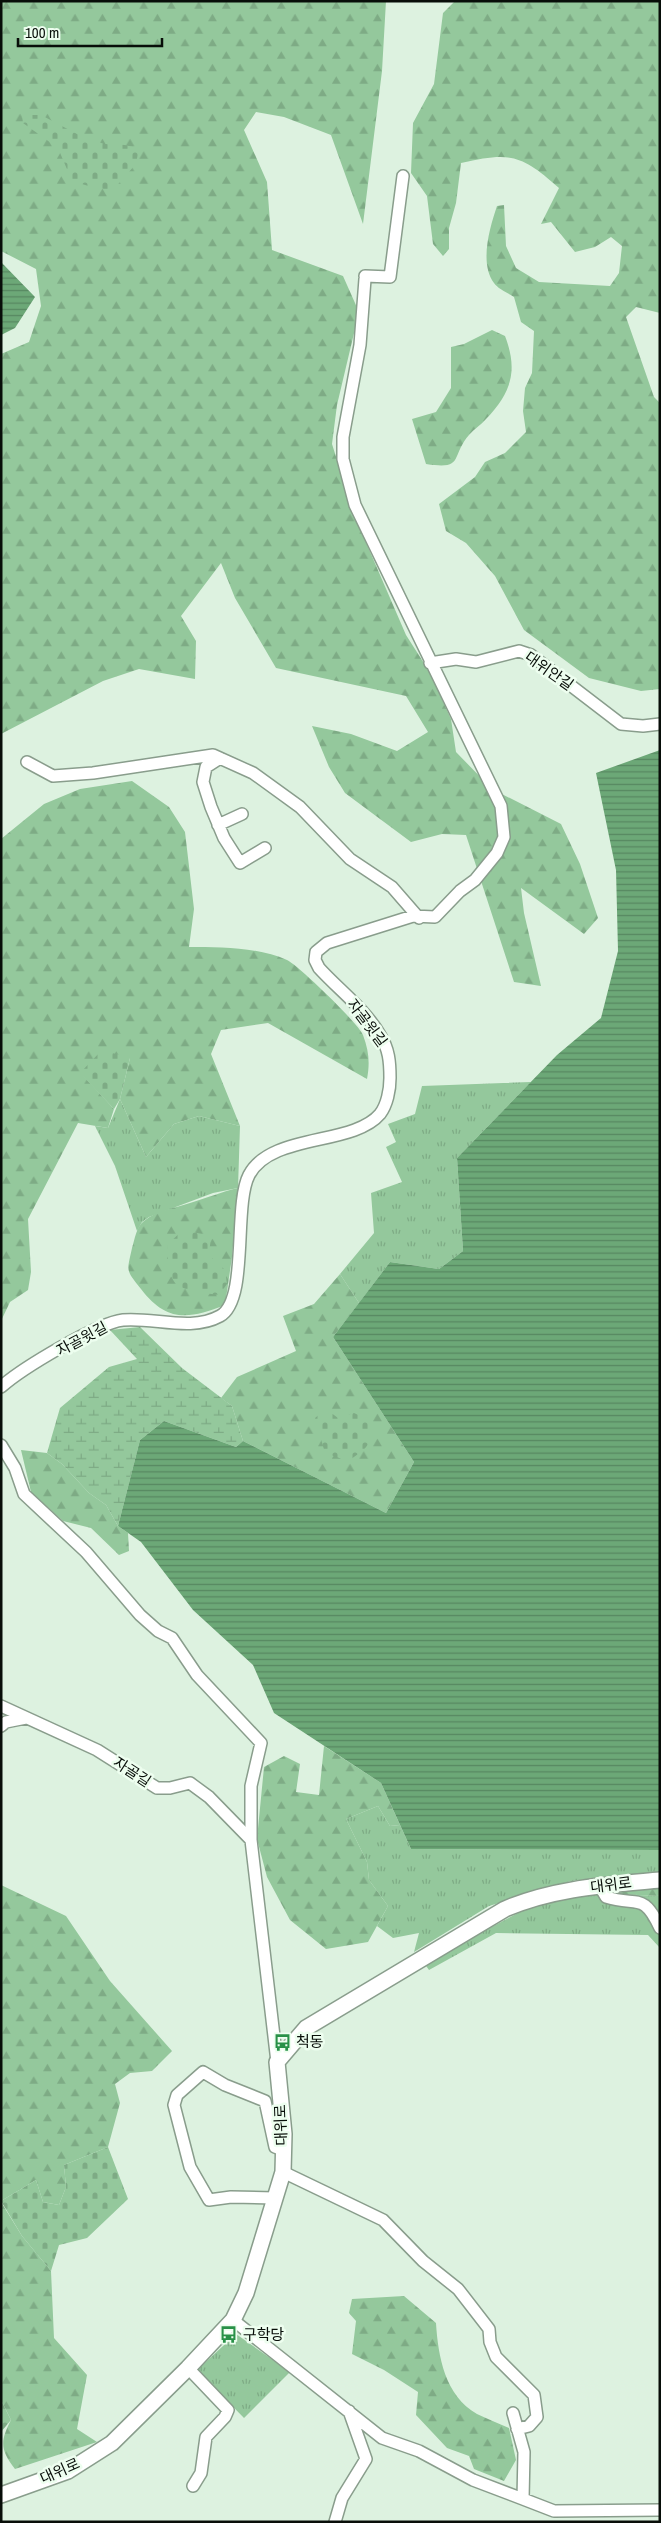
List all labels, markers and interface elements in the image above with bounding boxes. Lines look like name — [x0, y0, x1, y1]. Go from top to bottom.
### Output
scale bar — [18, 15, 161, 47]
text: 100 m — [25, 22, 59, 43]
street label: 대위안길 — [521, 646, 578, 695]
street label: 자골윗길 — [342, 994, 392, 1051]
street label: 자골윗길 — [52, 1316, 111, 1361]
street label: 자골길 — [109, 1751, 155, 1792]
street label: 대위로 — [589, 1872, 633, 1897]
place label: 척동 — [296, 2031, 324, 2052]
bus stop icon: 척동 — [272, 2032, 292, 2052]
street label: 대위로 — [269, 2104, 292, 2146]
place label: 구학당 — [243, 2324, 285, 2345]
bus stop icon: 구학당 — [219, 2325, 239, 2345]
street label: 대위로 — [37, 2453, 83, 2489]

